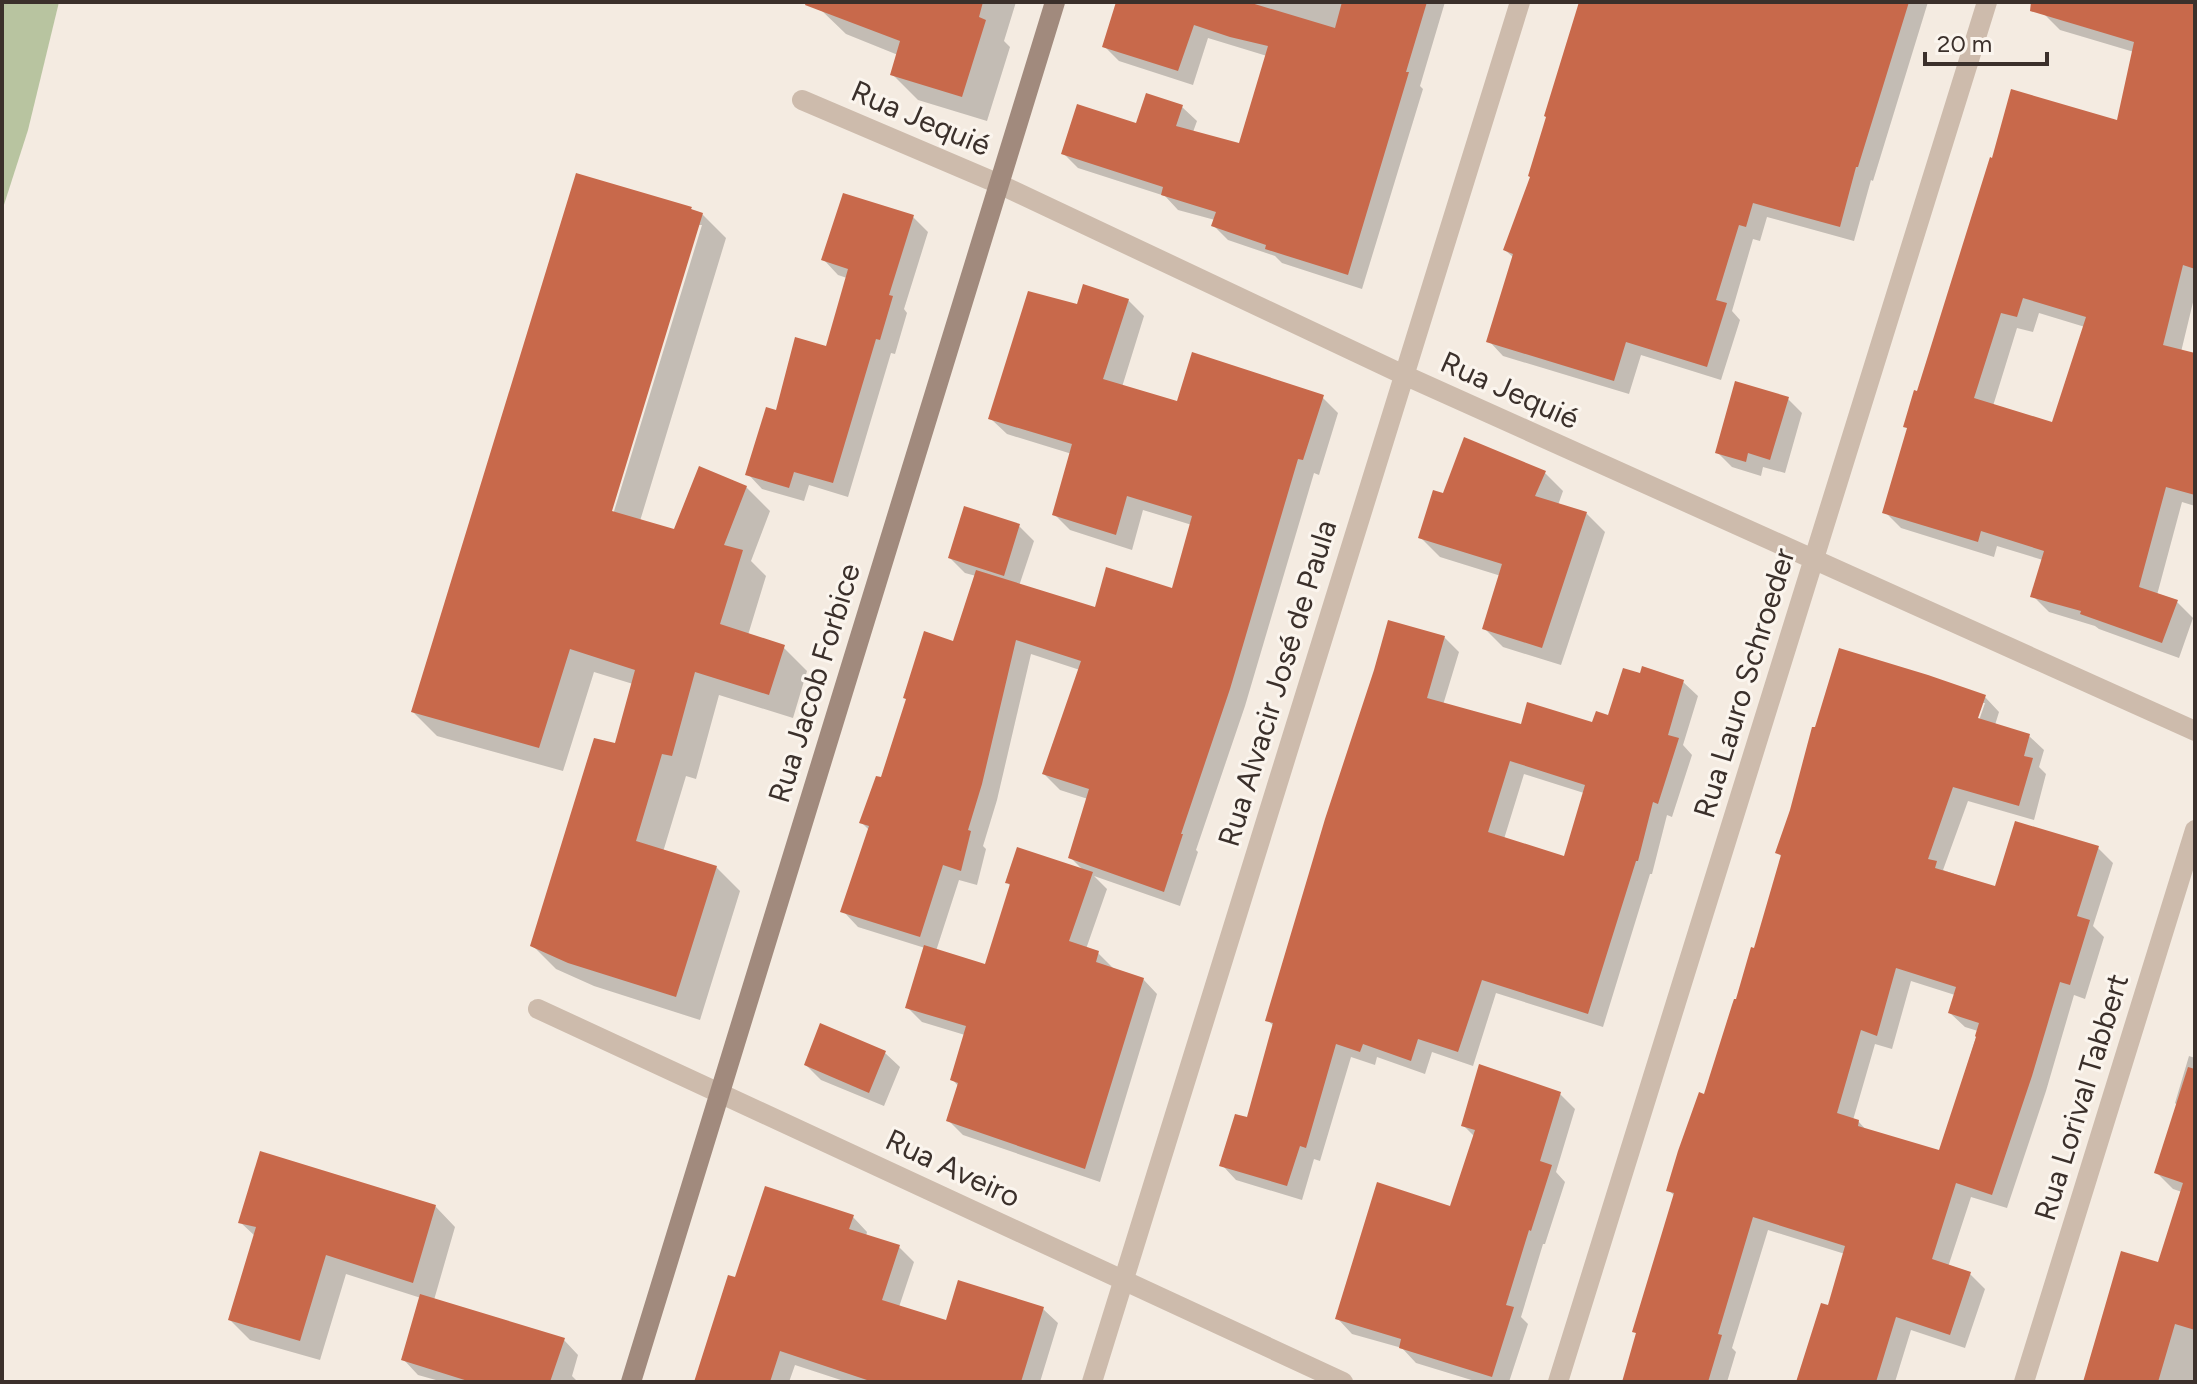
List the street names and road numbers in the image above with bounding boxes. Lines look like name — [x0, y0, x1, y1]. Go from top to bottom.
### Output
street label: Rua Jequié — [846, 72, 996, 164]
street label: Rua Jequié — [1435, 343, 1585, 437]
street label: Rua Alvacir José de Paula — [1210, 515, 1344, 851]
street label: Rua Lauro Schroeder — [1685, 544, 1803, 822]
street label: Rua Jacob Forbice — [760, 559, 868, 807]
street label: Rua Lorival Tabbert — [2026, 969, 2136, 1225]
street label: Rua Aveiro — [880, 1121, 1026, 1215]

